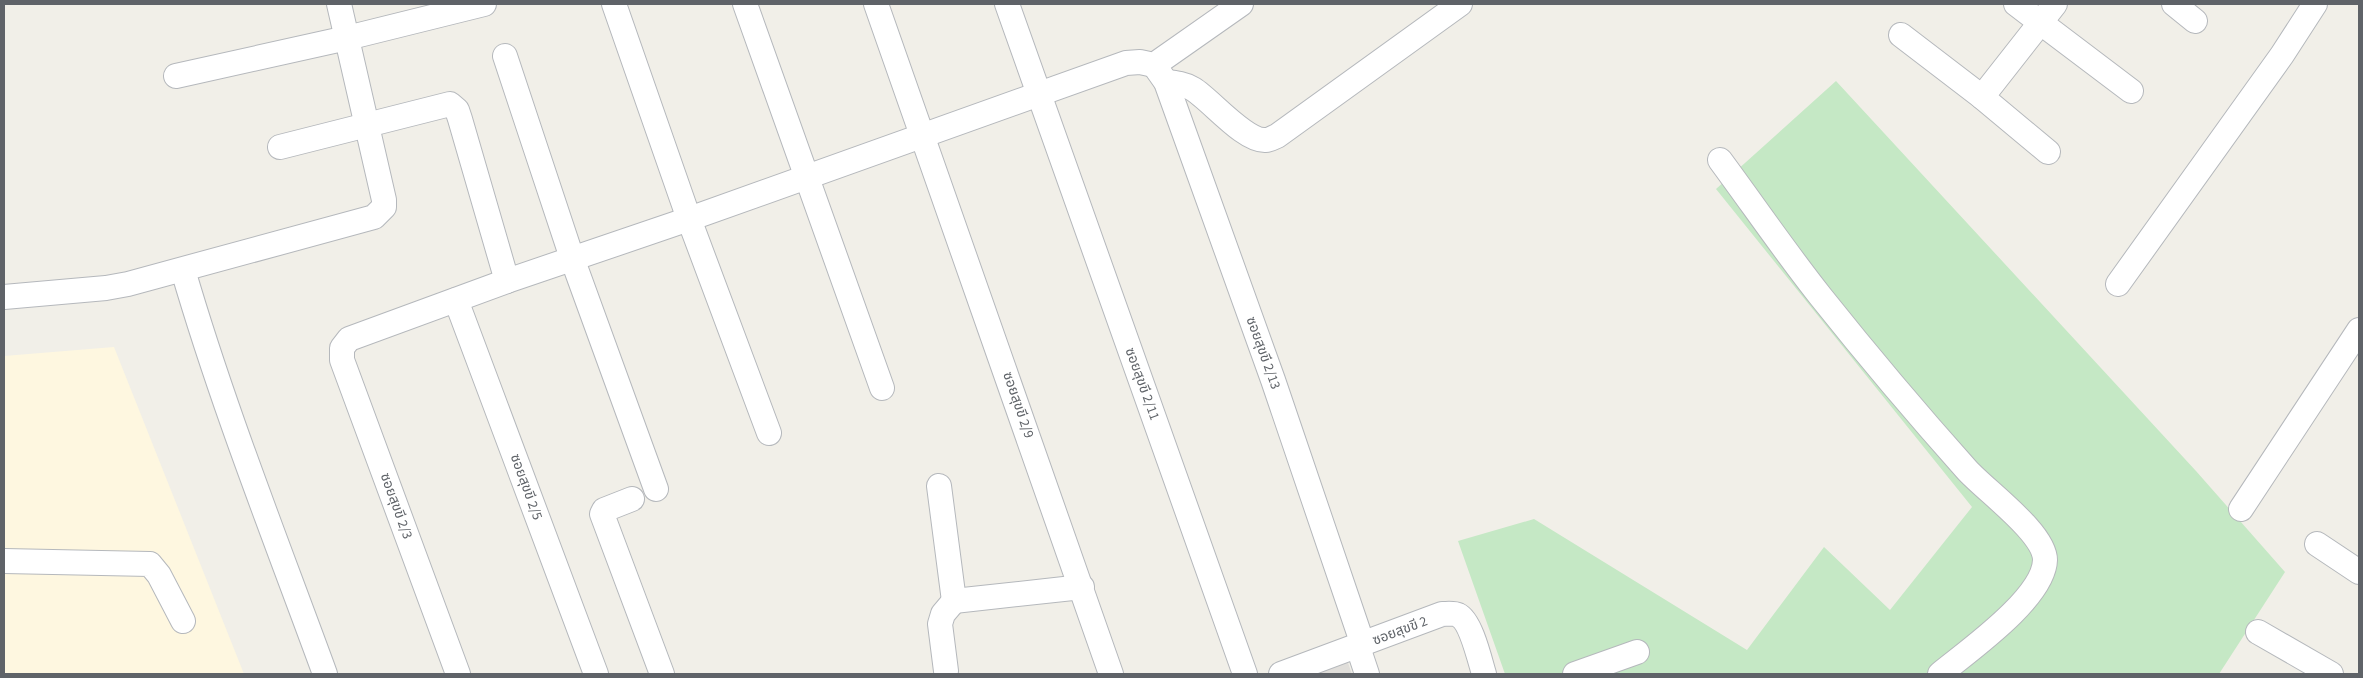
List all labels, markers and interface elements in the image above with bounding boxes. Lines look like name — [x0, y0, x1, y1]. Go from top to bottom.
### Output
street label: ซอยสุขขี 2/13 — [1241, 314, 1285, 392]
street label: ซอยสุขขี 2/11 — [1120, 345, 1164, 423]
street label: ซอยสุขขี 2/9 — [997, 369, 1039, 441]
street label: ซอยสุขขี 2/5 — [505, 451, 547, 523]
street label: ซอยสุขขี 2/3 — [375, 470, 417, 542]
street label: ซอยสุขขี 2 — [1370, 611, 1430, 651]

